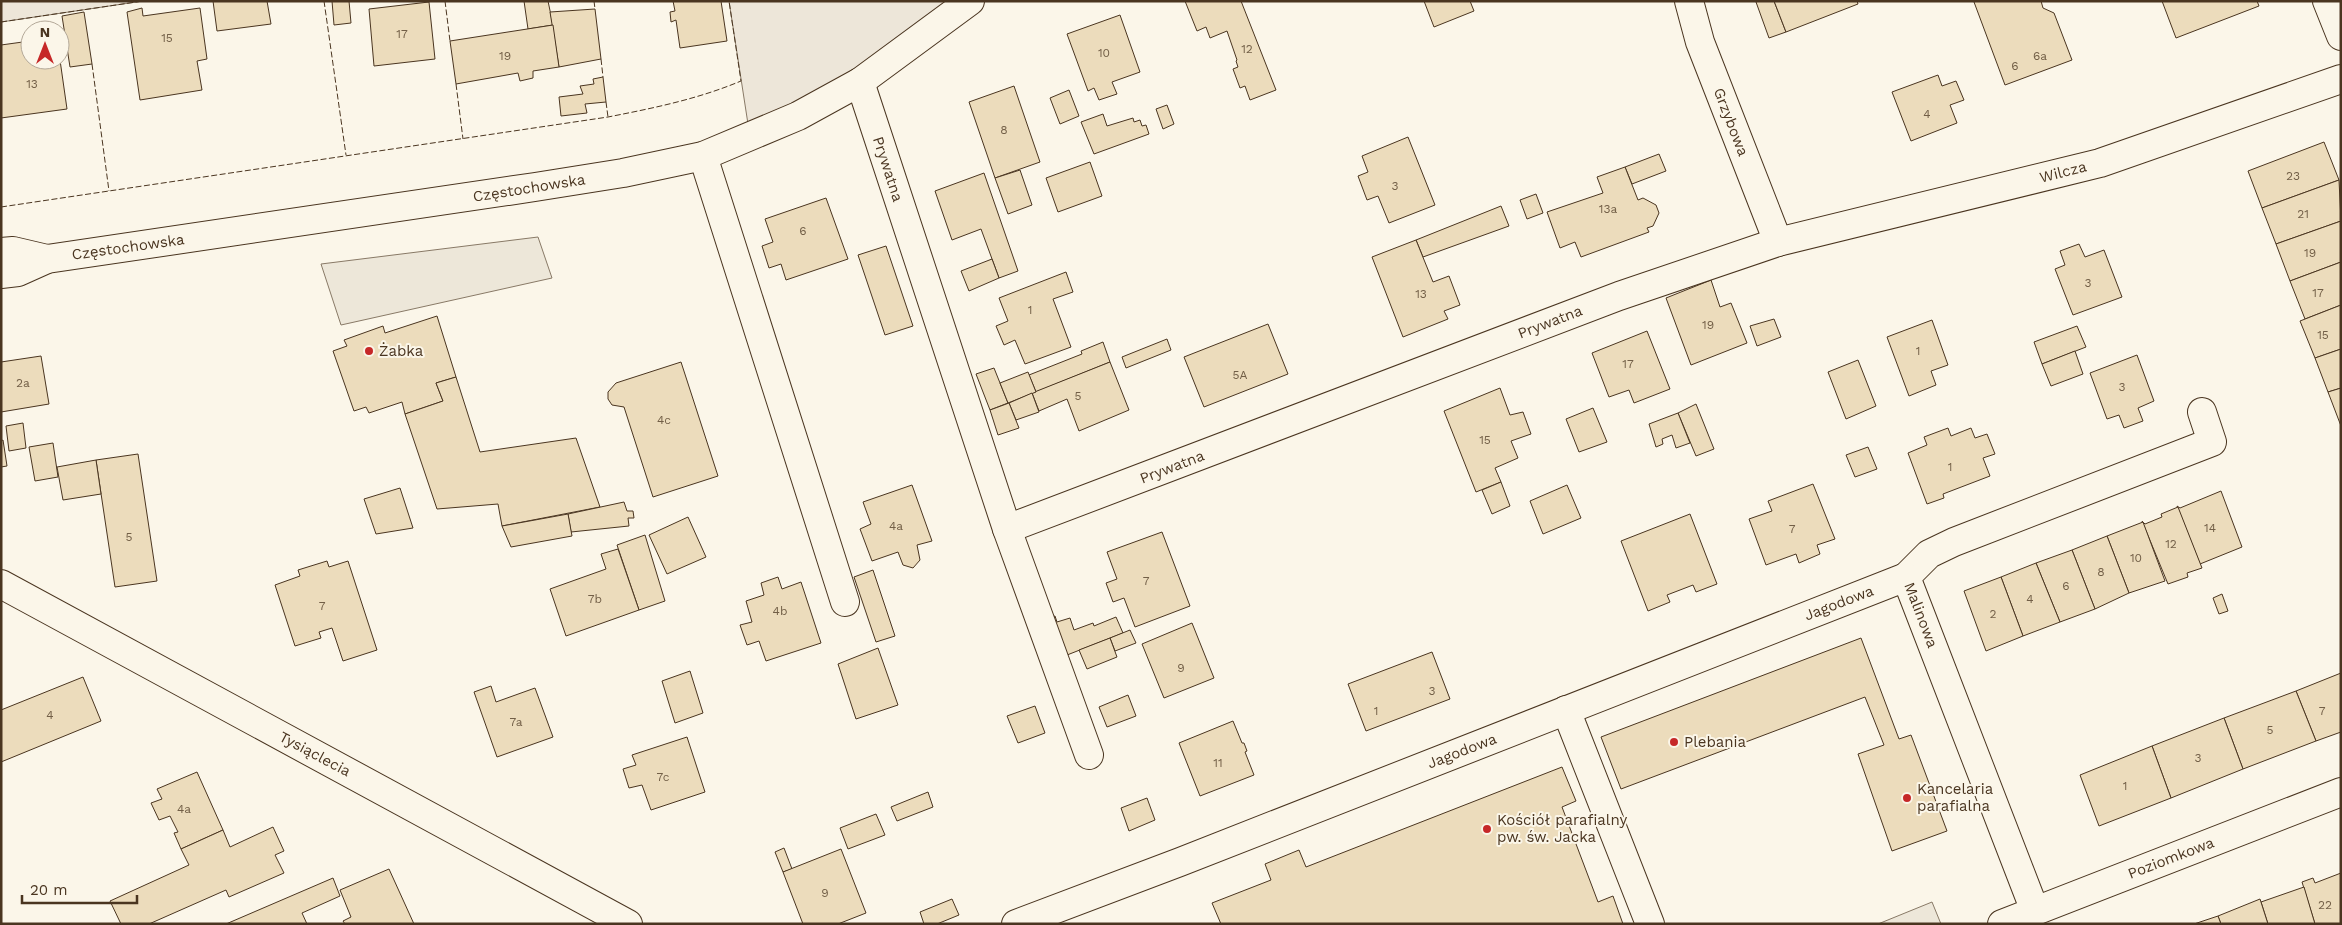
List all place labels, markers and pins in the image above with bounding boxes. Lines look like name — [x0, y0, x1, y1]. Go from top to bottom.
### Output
place label: Żabka — [379, 342, 424, 360]
marker: Żabka — [363, 345, 375, 357]
place label: Plebania — [1684, 733, 1747, 751]
marker: Plebania — [1668, 736, 1680, 748]
place label: Kancelaria parafialna — [1917, 780, 1994, 815]
marker: Kancelaria parafialna — [1901, 792, 1913, 804]
place label: Kościół parafialny pw. św. Jacka — [1497, 811, 1627, 846]
marker: Kościół parafialny pw. św. Jacka — [1481, 823, 1493, 835]

